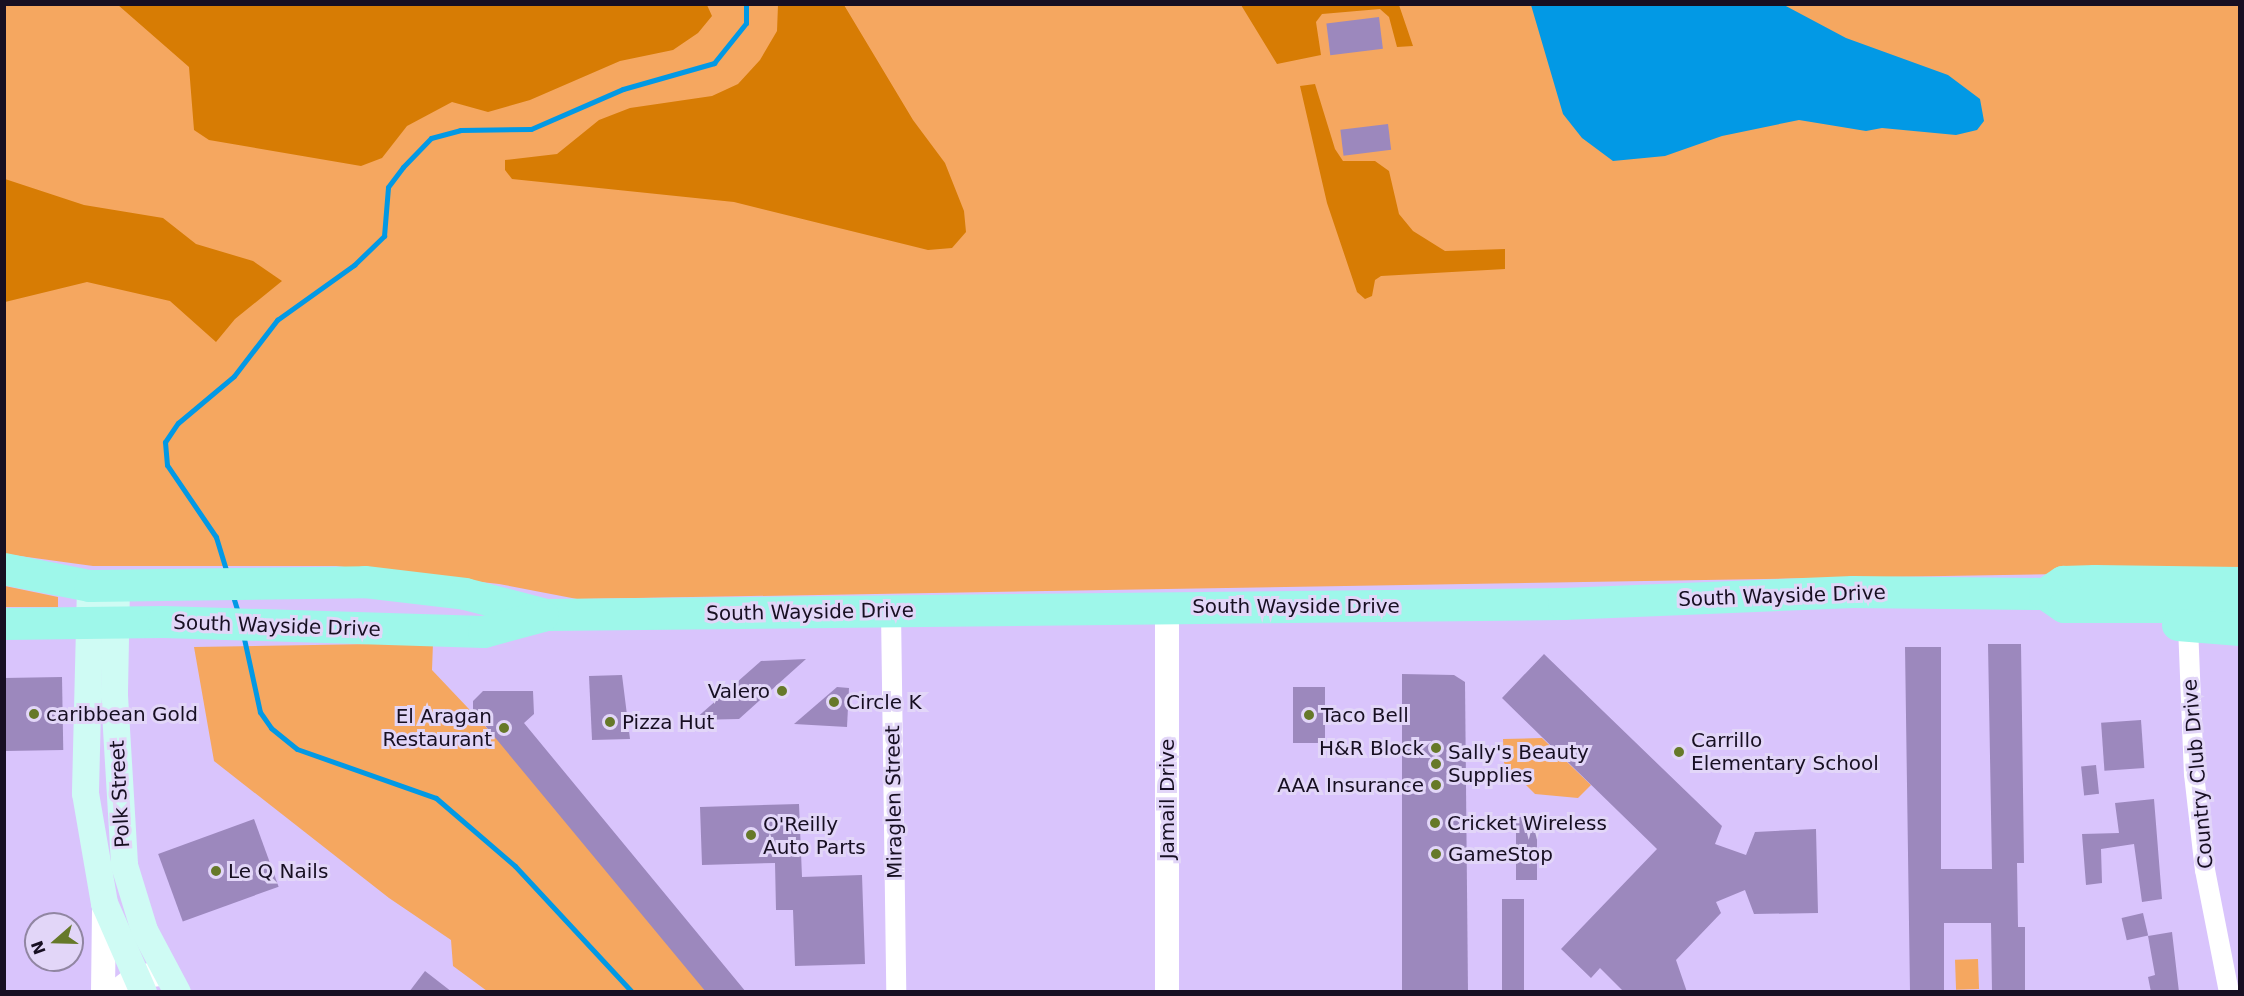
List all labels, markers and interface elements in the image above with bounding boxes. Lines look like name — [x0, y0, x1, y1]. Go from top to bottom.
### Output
street label: South Wayside Drive — [1678, 580, 1886, 612]
street label: South Wayside Drive — [1192, 594, 1400, 618]
street label: South Wayside Drive — [706, 598, 914, 626]
street label: South Wayside Drive — [173, 610, 381, 642]
street label: Country Club Drive — [2178, 678, 2218, 870]
place label: Valero — [708, 679, 770, 703]
marker: Valero — [775, 684, 789, 698]
place label: Circle K — [846, 690, 922, 714]
marker: Circle K — [827, 695, 841, 709]
place label: caribbean Gold — [46, 702, 198, 726]
place label: Taco Bell — [1321, 703, 1409, 727]
place label: El Aragan Restaurant — [383, 704, 492, 751]
marker: caribbean Gold — [27, 707, 41, 721]
marker: Taco Bell — [1302, 708, 1316, 722]
place label: Pizza Hut — [622, 710, 714, 734]
marker: Pizza Hut — [603, 715, 617, 729]
marker: El Aragan Restaurant — [497, 721, 511, 735]
street label: Miraglen Street — [881, 725, 907, 879]
place label: Carrillo Elementary School — [1691, 728, 1879, 775]
place label: H&R Block — [1319, 736, 1424, 760]
street label: Jamail Drive — [1155, 739, 1179, 859]
street label: Polk Street — [105, 740, 135, 848]
place label: Sally's Beauty Supplies — [1448, 740, 1589, 787]
marker: H&R Block — [1429, 741, 1443, 755]
marker: Carrillo Elementary School — [1672, 745, 1686, 759]
marker: Sally's Beauty Supplies — [1429, 757, 1443, 771]
place label: AAA Insurance — [1277, 773, 1424, 797]
marker: AAA Insurance — [1429, 778, 1443, 792]
place label: Cricket Wireless — [1447, 811, 1607, 835]
place label: O'Reilly Auto Parts — [763, 812, 866, 859]
marker: Cricket Wireless — [1428, 816, 1442, 830]
marker: O'Reilly Auto Parts — [744, 828, 758, 842]
place label: GameStop — [1448, 842, 1553, 866]
marker: GameStop — [1429, 847, 1443, 861]
place label: Le Q Nails — [228, 859, 328, 883]
marker: Le Q Nails — [209, 864, 223, 878]
north arrow — [24, 912, 84, 972]
text: N — [27, 938, 50, 957]

